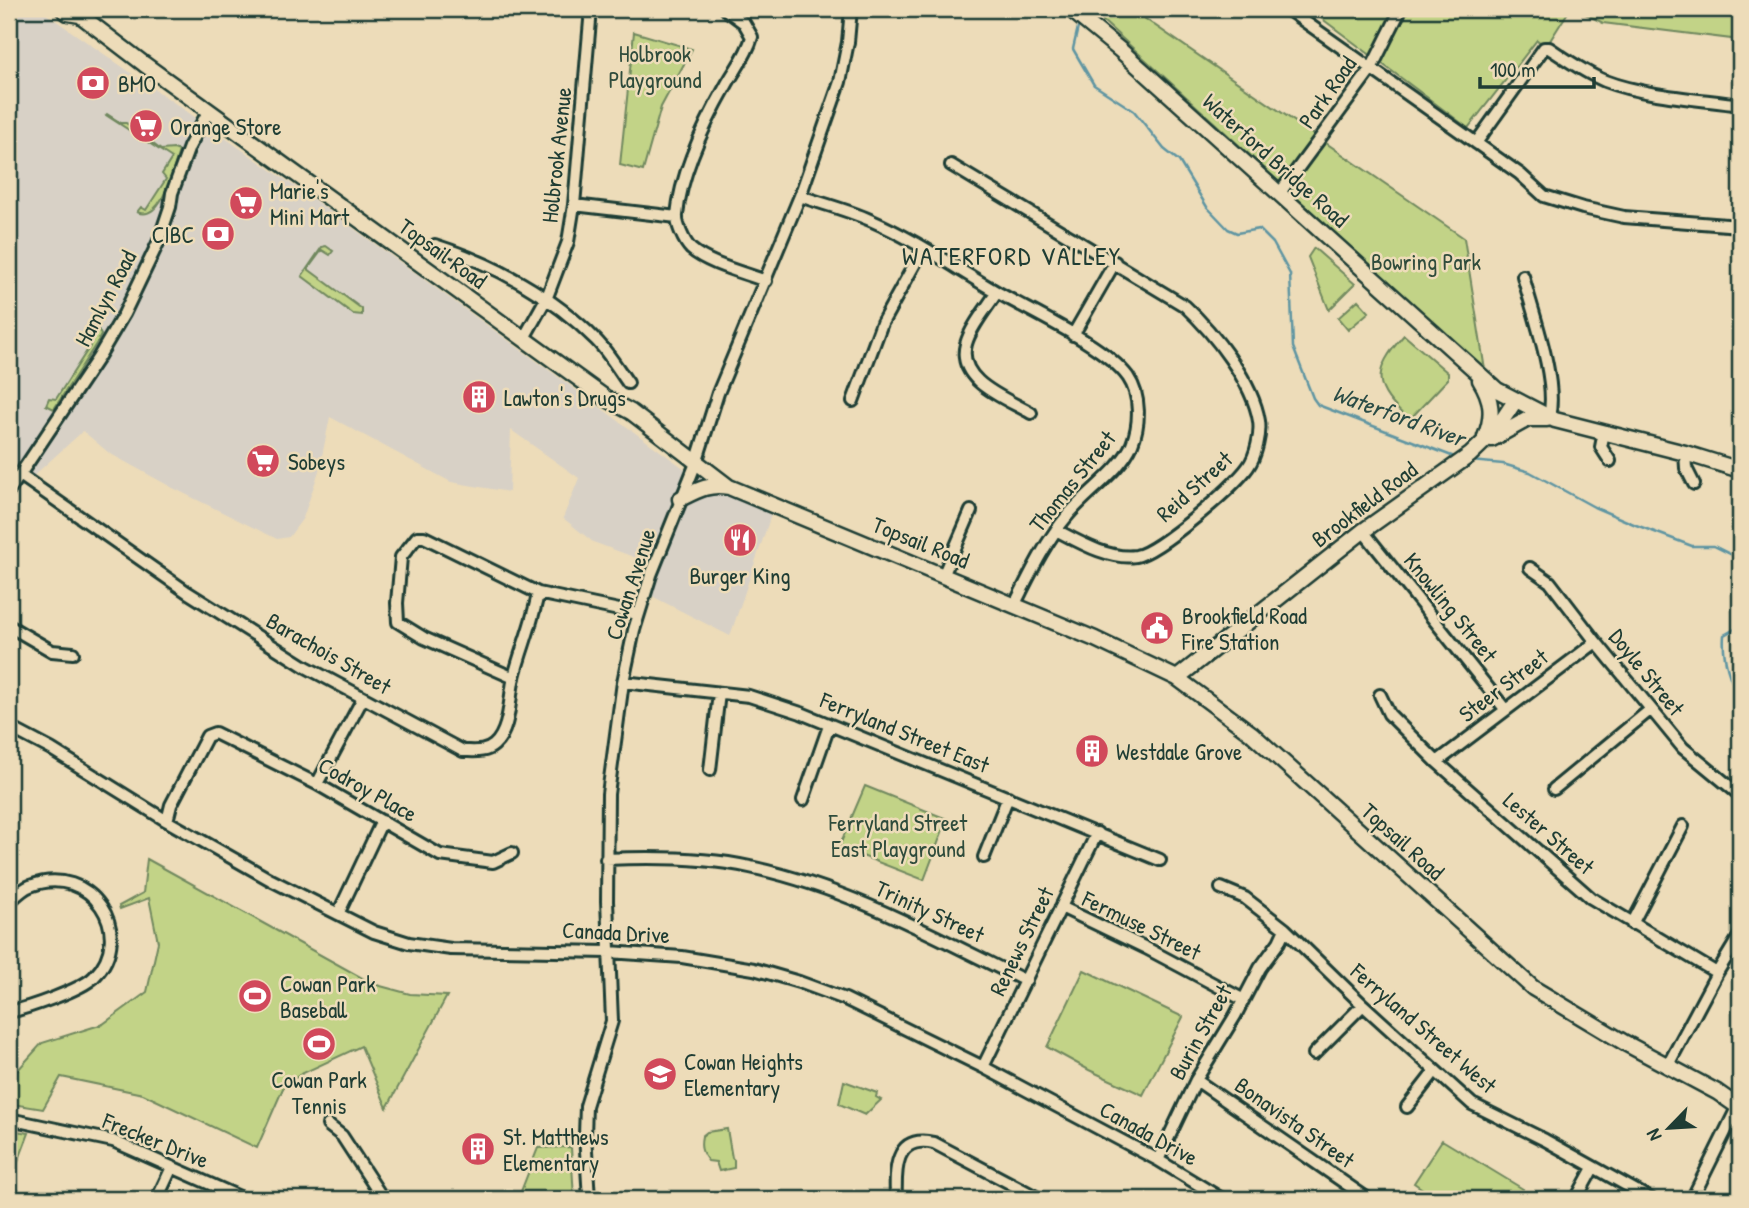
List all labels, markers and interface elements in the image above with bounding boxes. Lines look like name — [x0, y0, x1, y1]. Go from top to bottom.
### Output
park label: Holbrook Playground — [609, 38, 701, 95]
scale bar — [1480, 46, 1593, 90]
street label: Park Road — [1291, 50, 1363, 134]
text: 100 m — [1490, 55, 1536, 84]
bank icon: BMO — [74, 64, 112, 102]
place label: BMO — [118, 68, 156, 99]
street label: Holbrook Avenue — [533, 86, 579, 224]
street label: Waterford Bridge Road — [1196, 86, 1356, 234]
supermarket icon: Orange Store — [127, 107, 165, 145]
place label: Orange Store — [170, 111, 281, 142]
place label: Marie's Mini Mart — [270, 175, 350, 232]
supermarket icon: Marie's Mini Mart — [227, 184, 265, 222]
street label: Topsail Road — [393, 210, 493, 296]
bank icon: CIBC — [199, 215, 237, 253]
place label: CIBC — [152, 219, 194, 250]
district label: WATERFORD VALLEY — [902, 238, 1122, 273]
street label: Hamlyn Road — [67, 244, 143, 351]
park label: Bowring Park — [1371, 246, 1481, 277]
water label: Waterford River — [1329, 376, 1472, 455]
building icon: Lawton's Drugs — [460, 378, 498, 416]
place label: Lawton's Drugs — [504, 382, 626, 413]
street label: Thomas Street — [1022, 423, 1123, 538]
supermarket icon: Sobeys — [244, 442, 282, 480]
street label: Reid Street — [1149, 443, 1240, 528]
place label: Sobeys — [288, 446, 345, 477]
street label: Brookfield Road — [1305, 454, 1423, 554]
street label: Topsail Road — [868, 509, 974, 575]
restaurant icon: Burger King — [721, 521, 759, 559]
street label: Cowan Avenue — [597, 524, 663, 644]
street label: Knowling Street — [1397, 546, 1506, 669]
place label: Burger King — [689, 560, 791, 591]
place label: Brookfield Road Fire Station — [1181, 600, 1307, 657]
street label: Barachois Street — [261, 605, 398, 702]
public building icon: Brookfield Road Fire Station — [1138, 609, 1176, 647]
street label: Doyle Street — [1602, 622, 1692, 723]
street label: Steer Street — [1452, 641, 1555, 729]
street label: Ferryland Street East — [815, 684, 995, 780]
building icon: Westdale Grove — [1073, 732, 1111, 770]
place label: Westdale Grove — [1116, 736, 1242, 767]
street label: Codroy Place — [313, 749, 423, 829]
street label: Lester Street — [1497, 785, 1602, 882]
street label: Topsail Road — [1355, 795, 1451, 887]
park label: Ferryland Street East Playground — [828, 807, 968, 864]
street label: Trinity Street — [871, 872, 990, 950]
street label: Renews Street — [981, 880, 1061, 1001]
street label: Fermuse Street — [1077, 883, 1207, 968]
street label: Canada Drive — [561, 914, 671, 950]
street label: Ferryland Street West — [1344, 955, 1504, 1101]
place label: Cowan Park Baseball — [280, 968, 376, 1025]
sports icon: Cowan Park Baseball — [236, 977, 274, 1015]
street label: Burin Street — [1161, 978, 1239, 1085]
sports icon: Cowan Park Tennis — [300, 1025, 338, 1063]
place label: Cowan Heights Elementary — [684, 1046, 803, 1103]
school or university icon: Cowan Heights Elementary — [641, 1055, 679, 1093]
place label: Cowan Park Tennis — [271, 1064, 367, 1121]
street label: Bonavista Street — [1229, 1069, 1362, 1175]
north arrow — [1634, 1092, 1704, 1162]
street label: Canada Drive — [1094, 1093, 1204, 1173]
street label: Frecker Drive — [97, 1104, 214, 1175]
place label: St. Matthews Elementary — [503, 1121, 609, 1178]
text: N — [1640, 1125, 1668, 1145]
building icon: St. Matthews Elementary — [459, 1130, 497, 1168]

